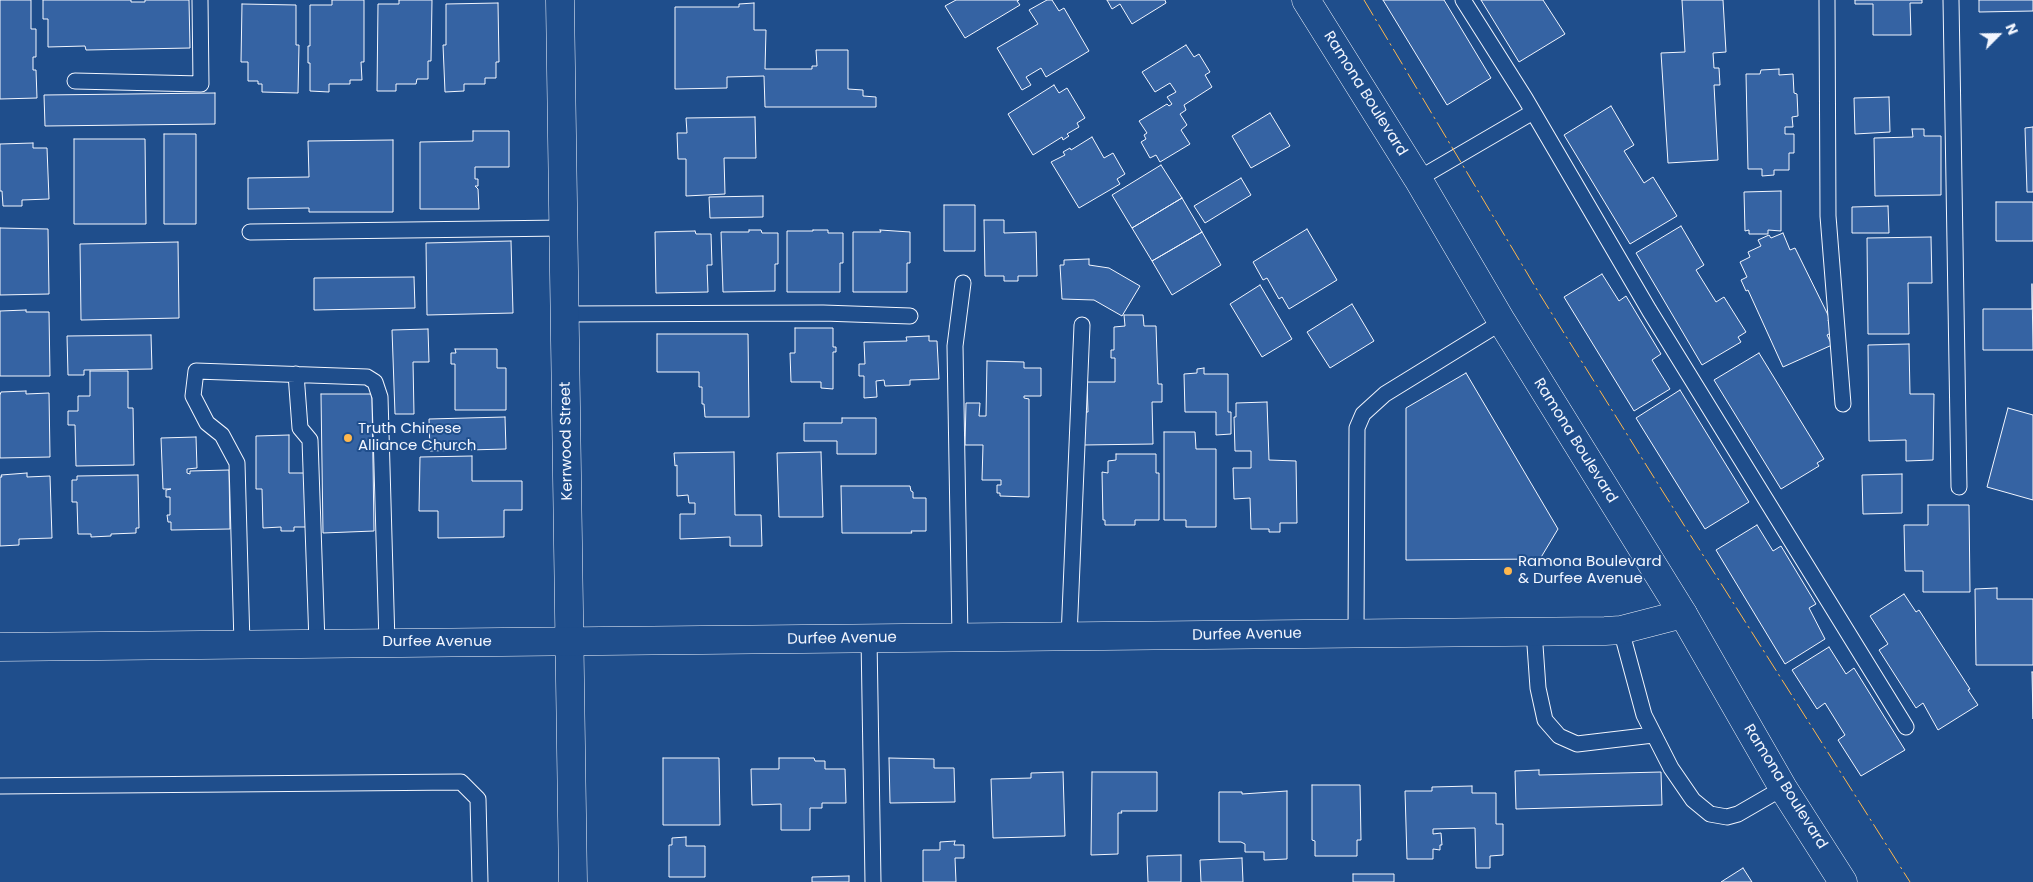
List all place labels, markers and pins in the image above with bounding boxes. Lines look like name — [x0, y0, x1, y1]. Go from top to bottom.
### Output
place label: Truth Chinese Alliance Church — [358, 420, 476, 455]
marker: Truth Chinese Alliance Church — [342, 432, 354, 444]
place label: Ramona Boulevard & Durfee Avenue — [1518, 553, 1662, 588]
marker: Ramona Boulevard & Durfee Avenue — [1502, 565, 1514, 577]

